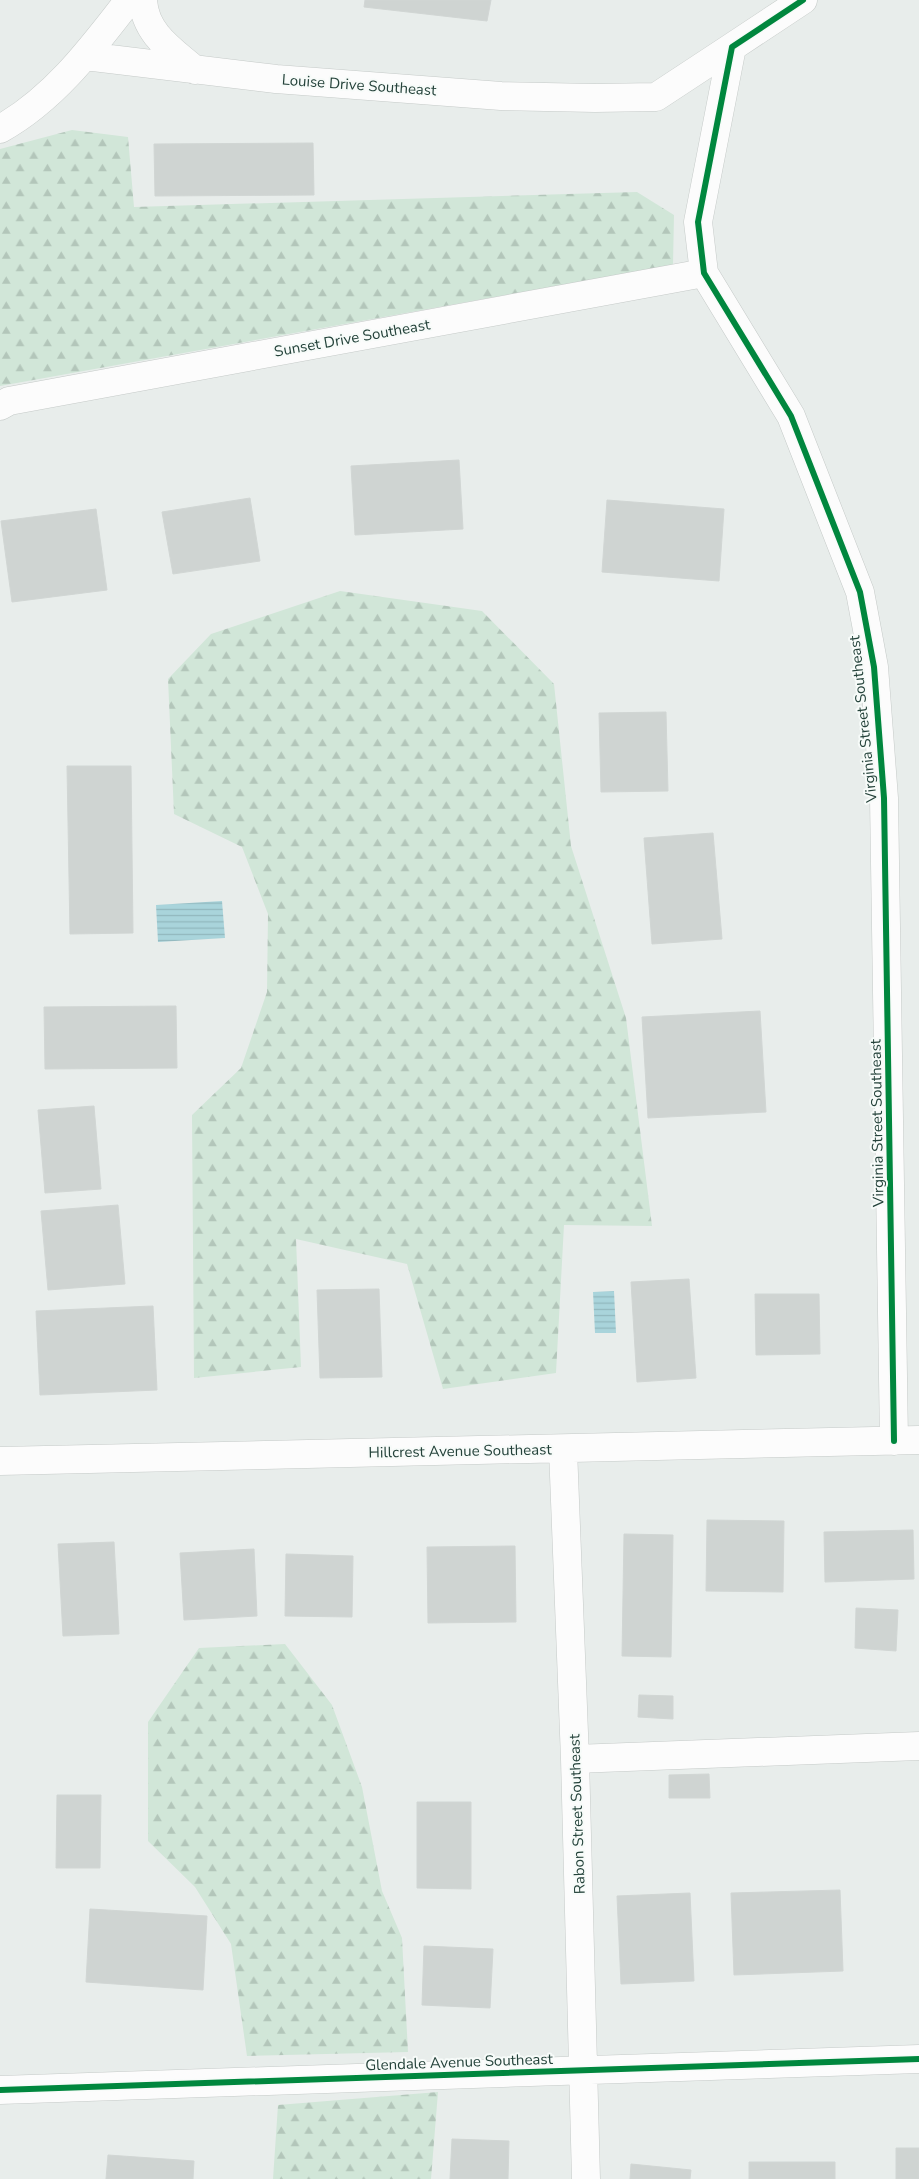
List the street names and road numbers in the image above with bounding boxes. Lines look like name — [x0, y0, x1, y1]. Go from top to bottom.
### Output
street label: Louise Drive Southeast — [281, 70, 438, 100]
street label: Sunset Drive Southeast — [272, 314, 432, 362]
street label: Virginia Street Southeast — [844, 634, 882, 805]
street label: Virginia Street Southeast — [866, 1038, 888, 1208]
street label: Hillcrest Avenue Southeast — [368, 1439, 552, 1463]
street label: Rabon Street Southeast — [564, 1733, 590, 1894]
street label: Glendale Avenue Southeast — [365, 2049, 554, 2075]

